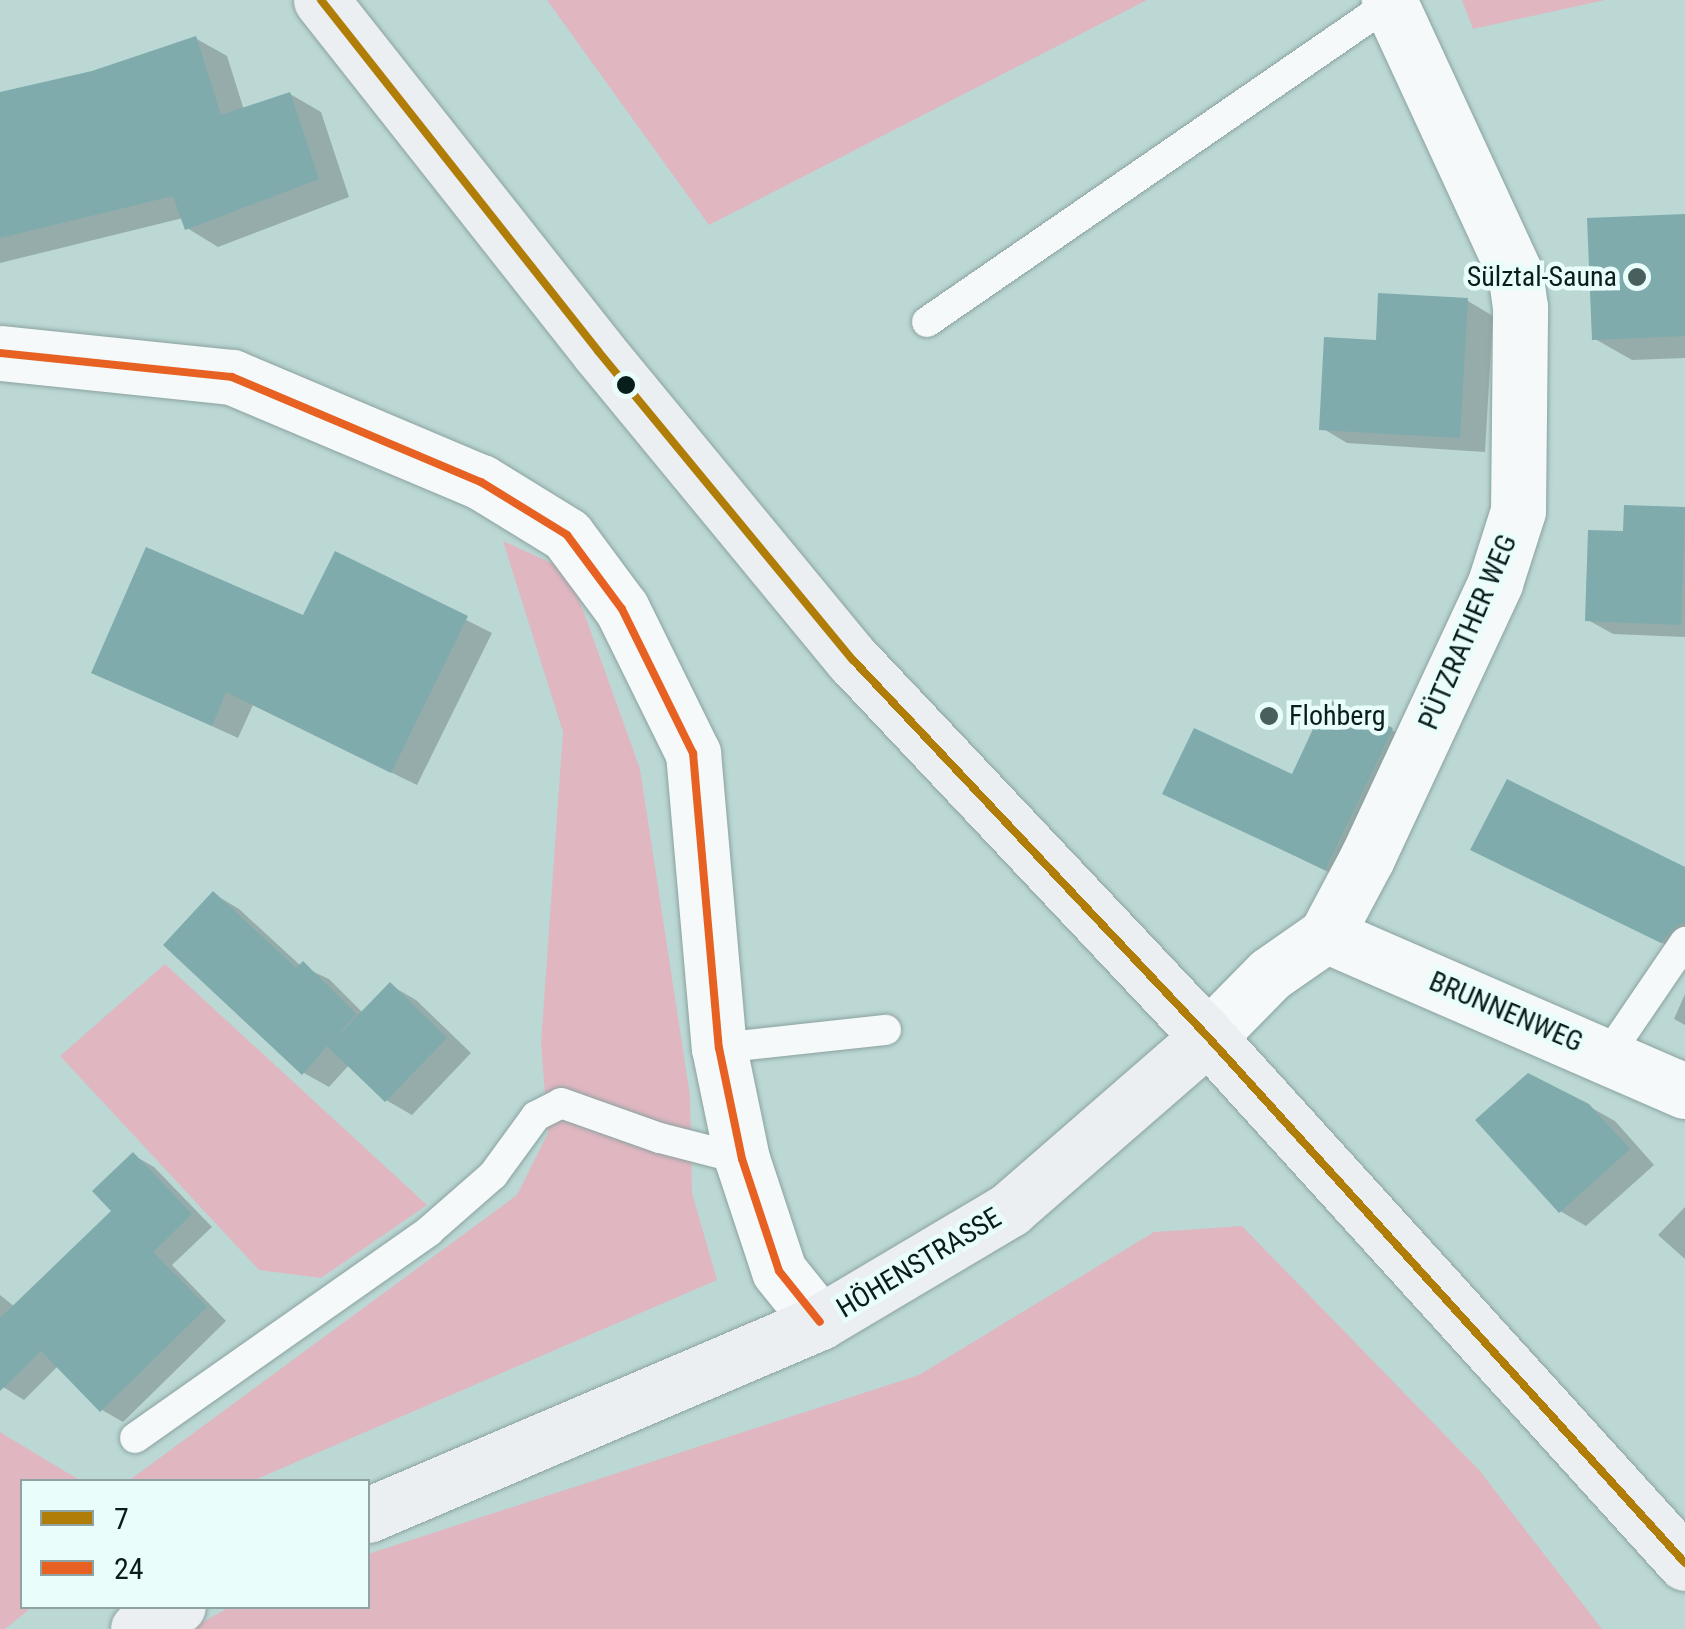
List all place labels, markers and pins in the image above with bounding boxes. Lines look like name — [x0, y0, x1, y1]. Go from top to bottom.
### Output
place label: Sülztal-Sauna — [1467, 260, 1617, 294]
marker: Sülztal-Sauna — [1626, 266, 1648, 288]
unlabelled marker — [616, 375, 636, 395]
place label: Flohberg — [1289, 699, 1385, 733]
marker: Flohberg — [1258, 705, 1280, 727]

